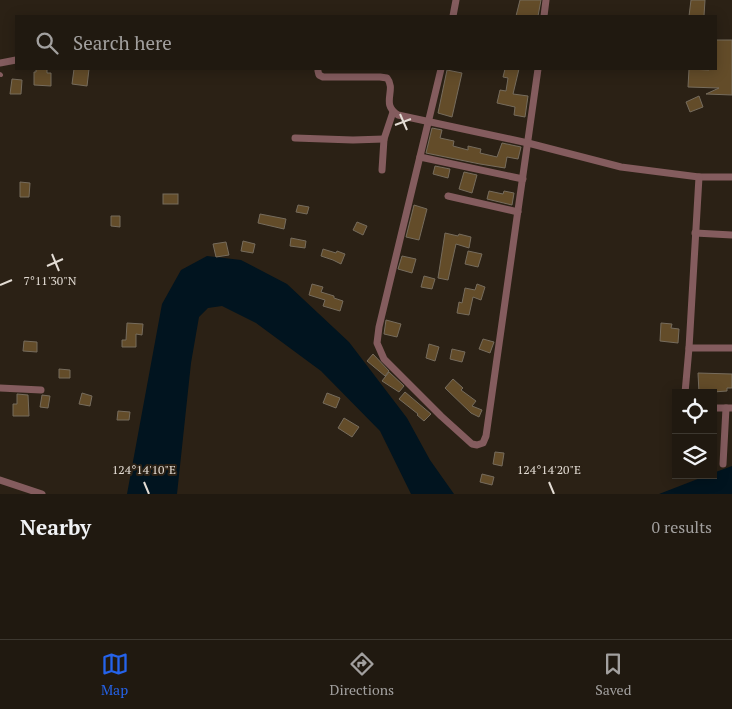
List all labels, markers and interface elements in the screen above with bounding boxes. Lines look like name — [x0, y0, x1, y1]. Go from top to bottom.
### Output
search box — [15, 15, 717, 70]
icon: search — [33, 29, 61, 57]
text: Search here — [73, 30, 172, 55]
text: 7°11'30"N — [23, 273, 77, 288]
map controls — [672, 389, 717, 479]
button: locate — [672, 389, 717, 434]
button: layers — [672, 434, 717, 479]
text: 124°14'10"E — [112, 462, 176, 477]
text: 124°14'20"E — [517, 462, 581, 477]
text: Nearby — [20, 513, 91, 541]
text: 0 results — [652, 516, 712, 538]
tab: Map — [101, 650, 129, 699]
tab: Directions — [330, 650, 394, 699]
tab: Saved — [595, 650, 631, 699]

